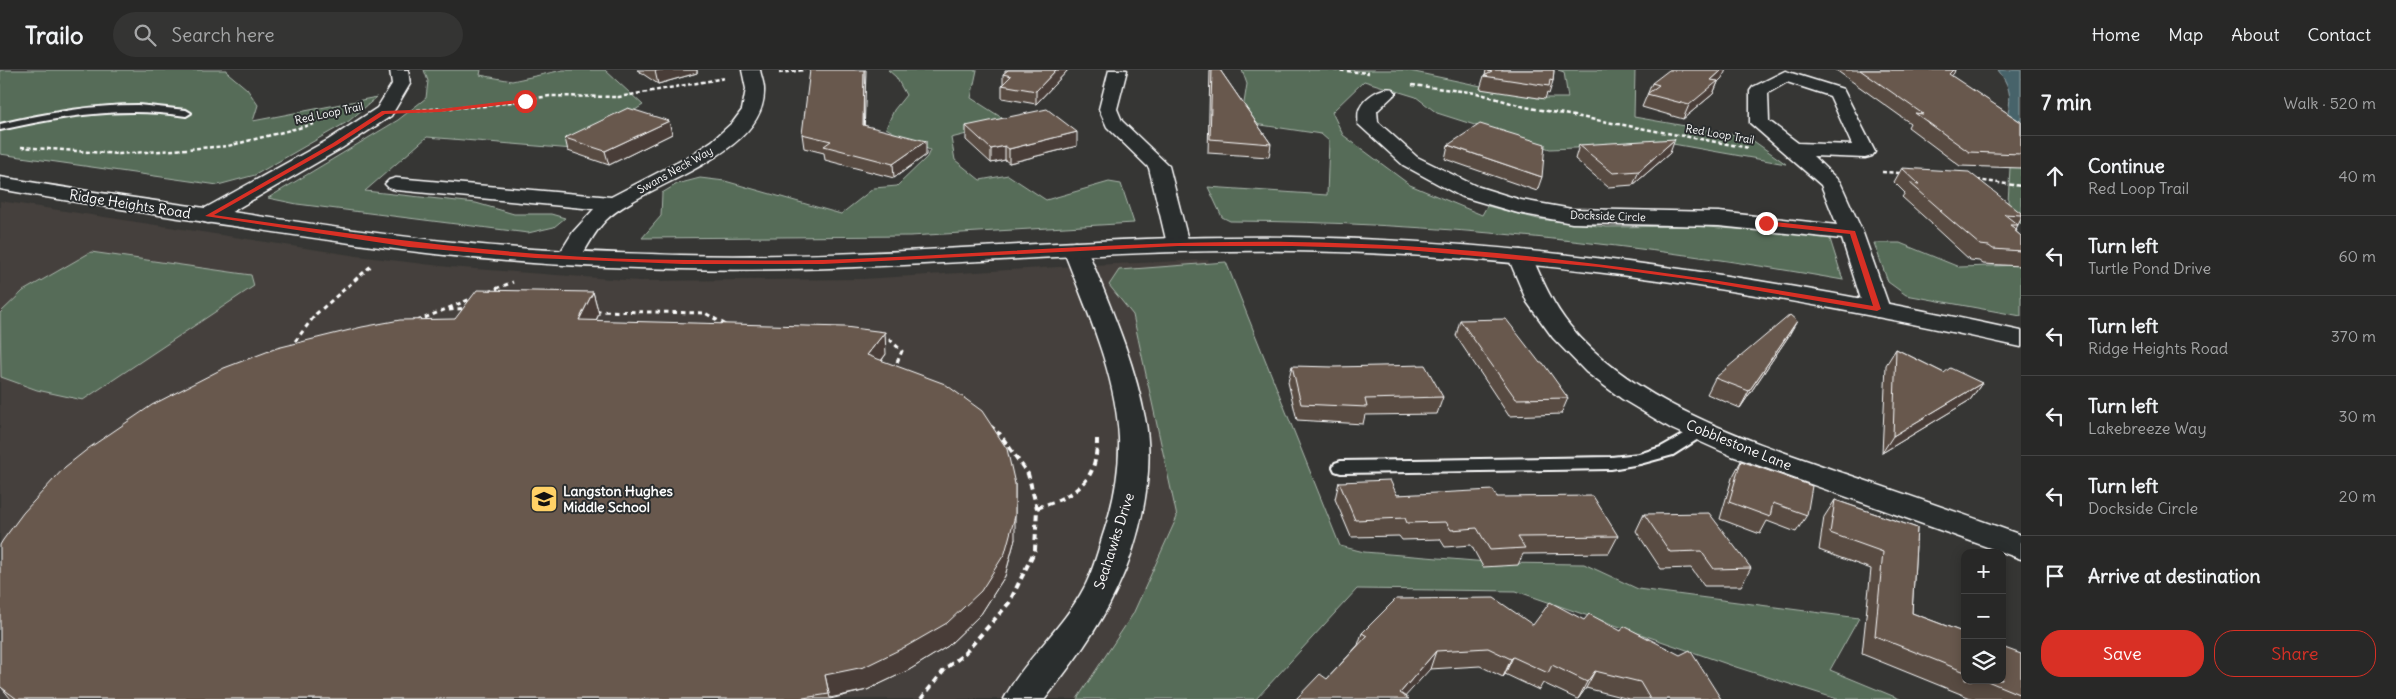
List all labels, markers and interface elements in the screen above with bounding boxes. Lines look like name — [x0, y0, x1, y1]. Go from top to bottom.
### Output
search box — [113, 12, 463, 57]
text: Trailo — [25, 20, 83, 50]
icon: search — [131, 21, 159, 49]
text: Search here — [171, 23, 274, 47]
text: Home — [2092, 23, 2140, 46]
text: Map — [2168, 23, 2203, 46]
text: About — [2231, 23, 2279, 46]
text: Contact — [2307, 23, 2371, 46]
text: 7 min — [2041, 89, 2092, 116]
route start — [514, 90, 537, 113]
text: Walk · 520 m — [2284, 93, 2376, 113]
street label: Red Loop Trail — [294, 99, 364, 127]
street label: Red Loop Trail — [1685, 121, 1755, 147]
street label: Swans Neck Way — [635, 143, 715, 197]
text: Continue — [2088, 154, 2165, 178]
icon: ahead — [2041, 162, 2069, 190]
text: 40 m — [2338, 166, 2376, 186]
text: Red Loop Trail — [2088, 178, 2189, 198]
street label: Ridge Heights Road — [68, 186, 192, 222]
street label: Dockside Circle — [1570, 208, 1646, 224]
route end — [1755, 212, 1778, 235]
text: Turn left — [2088, 234, 2158, 258]
icon: left — [2041, 242, 2069, 270]
text: 60 m — [2338, 246, 2376, 266]
text: Turtle Pond Drive — [2088, 258, 2211, 278]
text: Turn left — [2088, 314, 2158, 338]
icon: left — [2041, 322, 2069, 350]
text: 370 m — [2331, 326, 2376, 346]
text: Ridge Heights Road — [2088, 338, 2228, 358]
text: Turn left — [2088, 394, 2158, 418]
icon: left — [2041, 402, 2069, 430]
text: 30 m — [2339, 406, 2376, 426]
street label: Cobblestone Lane — [1684, 416, 1794, 474]
text: Lakebreeze Way — [2088, 418, 2206, 438]
text: Turn left — [2088, 474, 2158, 498]
place label: Langston Hughes Middle School — [563, 482, 673, 516]
icon: left — [2041, 482, 2069, 510]
school or university icon: Langston Hughes Middle School — [529, 484, 559, 514]
text: 20 m — [2339, 486, 2376, 506]
street label: Seahawks Drive — [1090, 490, 1138, 592]
text: Dockside Circle — [2088, 498, 2198, 518]
map controls — [1961, 549, 2006, 684]
button: + — [1961, 549, 2006, 594]
icon: arrive — [2041, 562, 2069, 590]
text: Arrive at destination — [2088, 564, 2261, 588]
button: − — [1961, 594, 2006, 639]
button: Save — [2041, 630, 2204, 677]
button: Share — [2214, 630, 2376, 677]
button: layers — [1961, 639, 2006, 684]

